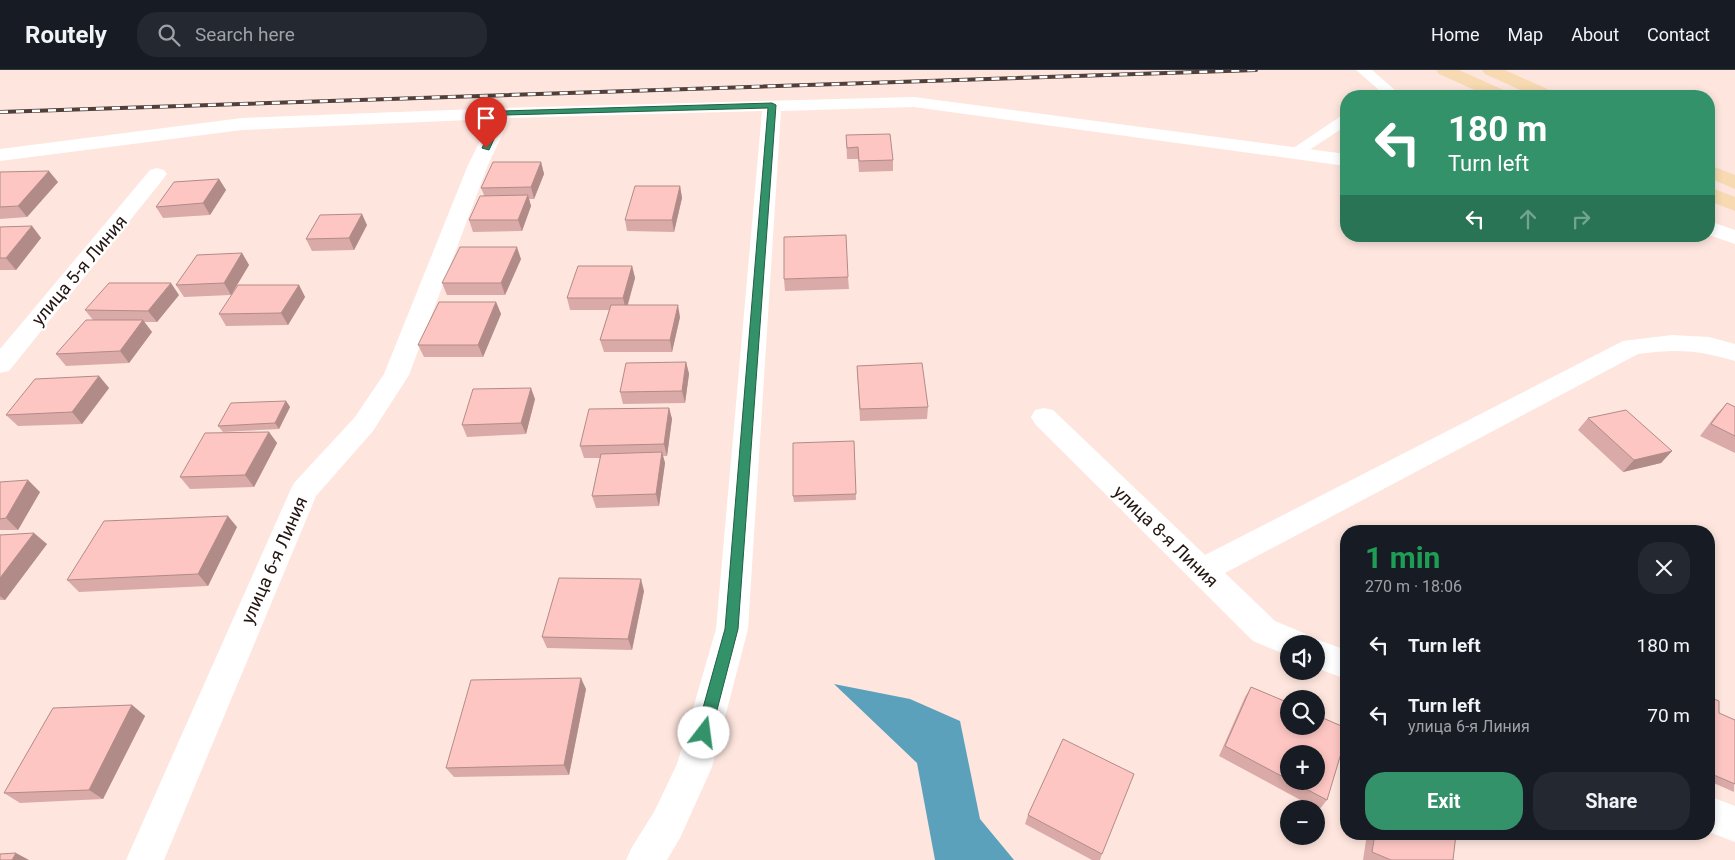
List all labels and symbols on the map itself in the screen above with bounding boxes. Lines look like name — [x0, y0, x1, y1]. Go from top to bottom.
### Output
pin — [465, 97, 507, 148]
street label: улица 5-я Линия — [27, 211, 131, 329]
street label: улица 8-я Линия — [1109, 481, 1223, 591]
street label: улица 6-я Линия — [237, 493, 311, 627]
position arrow — [677, 706, 729, 758]

